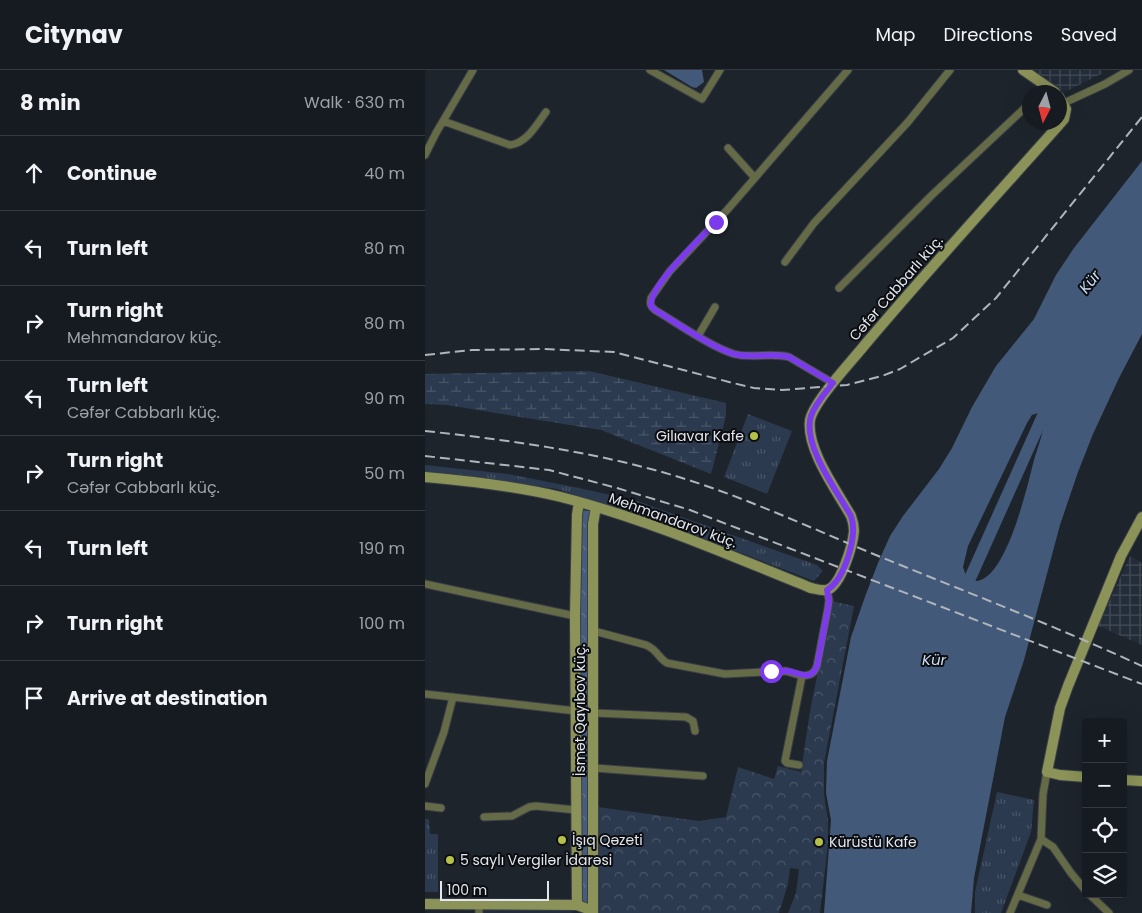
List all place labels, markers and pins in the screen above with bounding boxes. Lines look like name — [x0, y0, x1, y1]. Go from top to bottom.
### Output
place label: Gilıavar Kafe — [656, 426, 744, 446]
marker: Gilıavar Kafe — [748, 430, 760, 442]
place label: İşıq Qəzeti — [572, 830, 643, 850]
place label: Kürüstü Kafe — [829, 832, 917, 852]
marker: İşıq Qəzeti — [556, 834, 568, 846]
marker: Kürüstü Kafe — [813, 836, 825, 848]
place label: 5 saylı Vergilər İdarəsi — [460, 850, 612, 870]
marker: 5 saylı Vergilər İdarəsi — [444, 854, 456, 866]

